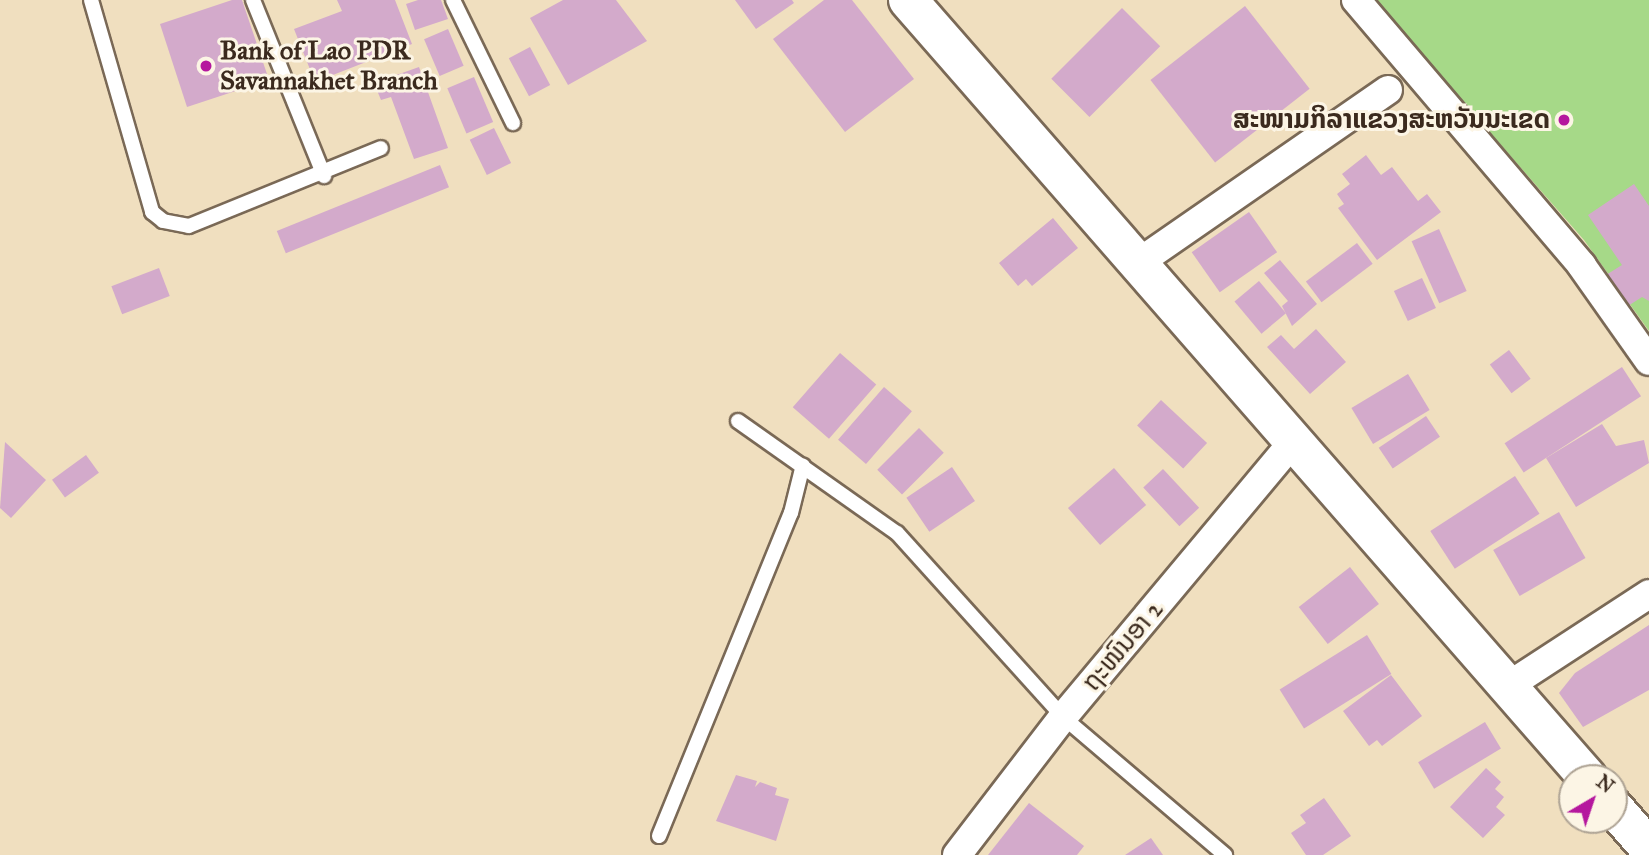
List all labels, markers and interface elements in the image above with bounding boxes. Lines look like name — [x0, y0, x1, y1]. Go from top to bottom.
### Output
place label: Bank of Lao PDR Savannakhet Branch — [220, 35, 438, 96]
marker: Bank of Lao PDR Savannakhet Branch — [198, 58, 214, 74]
place label: ສະໜາມກິລາແຂວງສະຫວັນນະເຂດ — [1233, 104, 1550, 136]
marker: ສະໜາມກິລາແຂວງສະຫວັນນະເຂດ — [1556, 112, 1572, 128]
street label: ຖະໜົນອາ 2 — [1076, 594, 1170, 698]
north arrow — [1558, 764, 1628, 834]
text: N — [1592, 770, 1619, 798]

